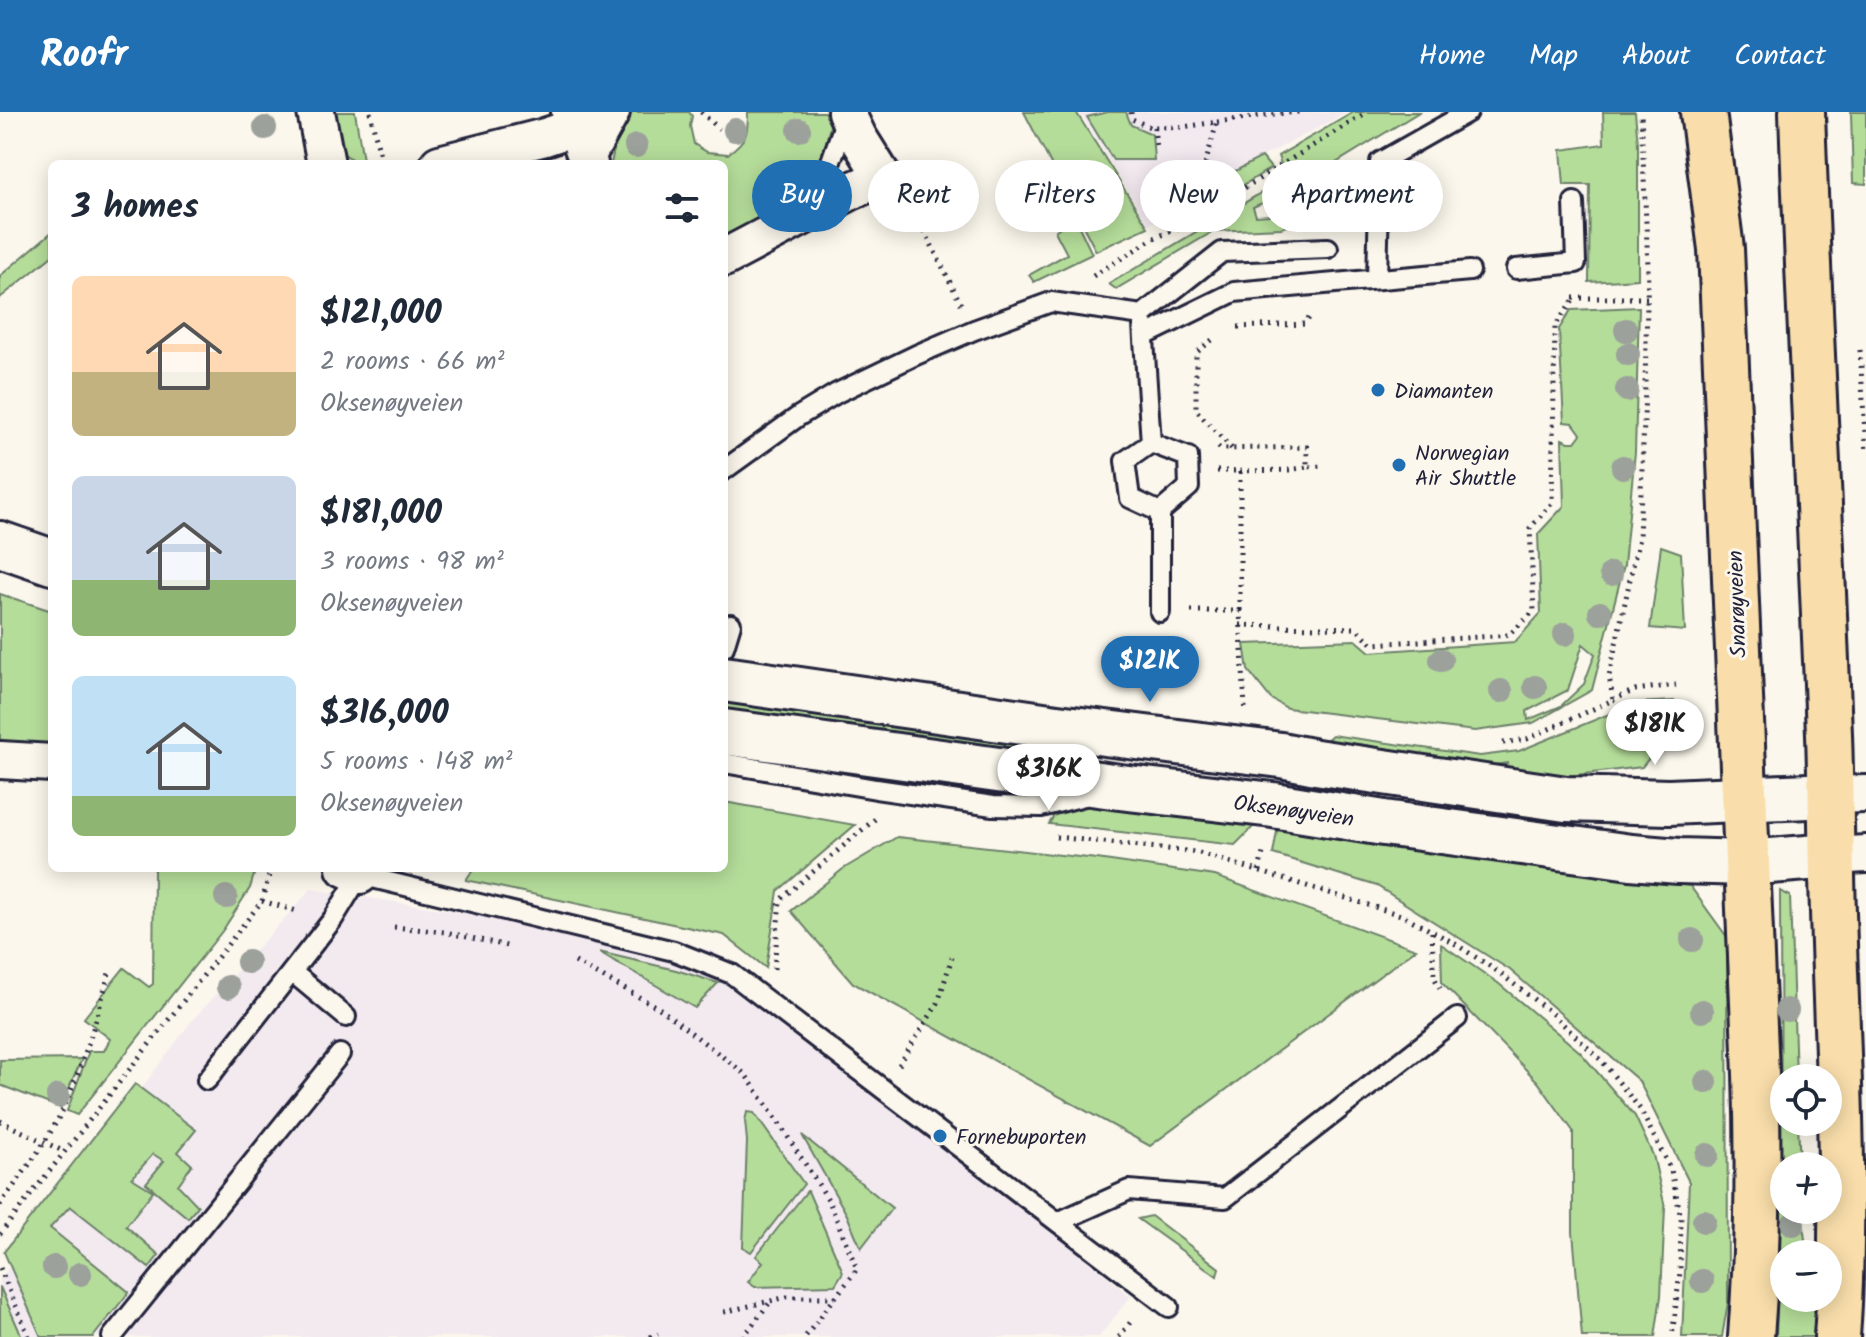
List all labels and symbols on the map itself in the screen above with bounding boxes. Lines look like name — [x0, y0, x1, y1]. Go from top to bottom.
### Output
place label: Diamanten — [1394, 375, 1493, 410]
marker: Diamanten — [1369, 381, 1387, 399]
place label: Norwegian Air Shuttle — [1415, 437, 1516, 497]
marker: Norwegian Air Shuttle — [1390, 456, 1408, 474]
street label: Snarøyveien — [1719, 550, 1758, 658]
pin: $121K — [1094, 636, 1206, 704]
pin: $181K — [1599, 699, 1711, 767]
pin: $316K — [993, 744, 1105, 812]
street label: Oksenøyveien — [1231, 787, 1356, 838]
place label: Fornebuporten — [956, 1121, 1086, 1156]
marker: Fornebuporten — [931, 1127, 949, 1145]

